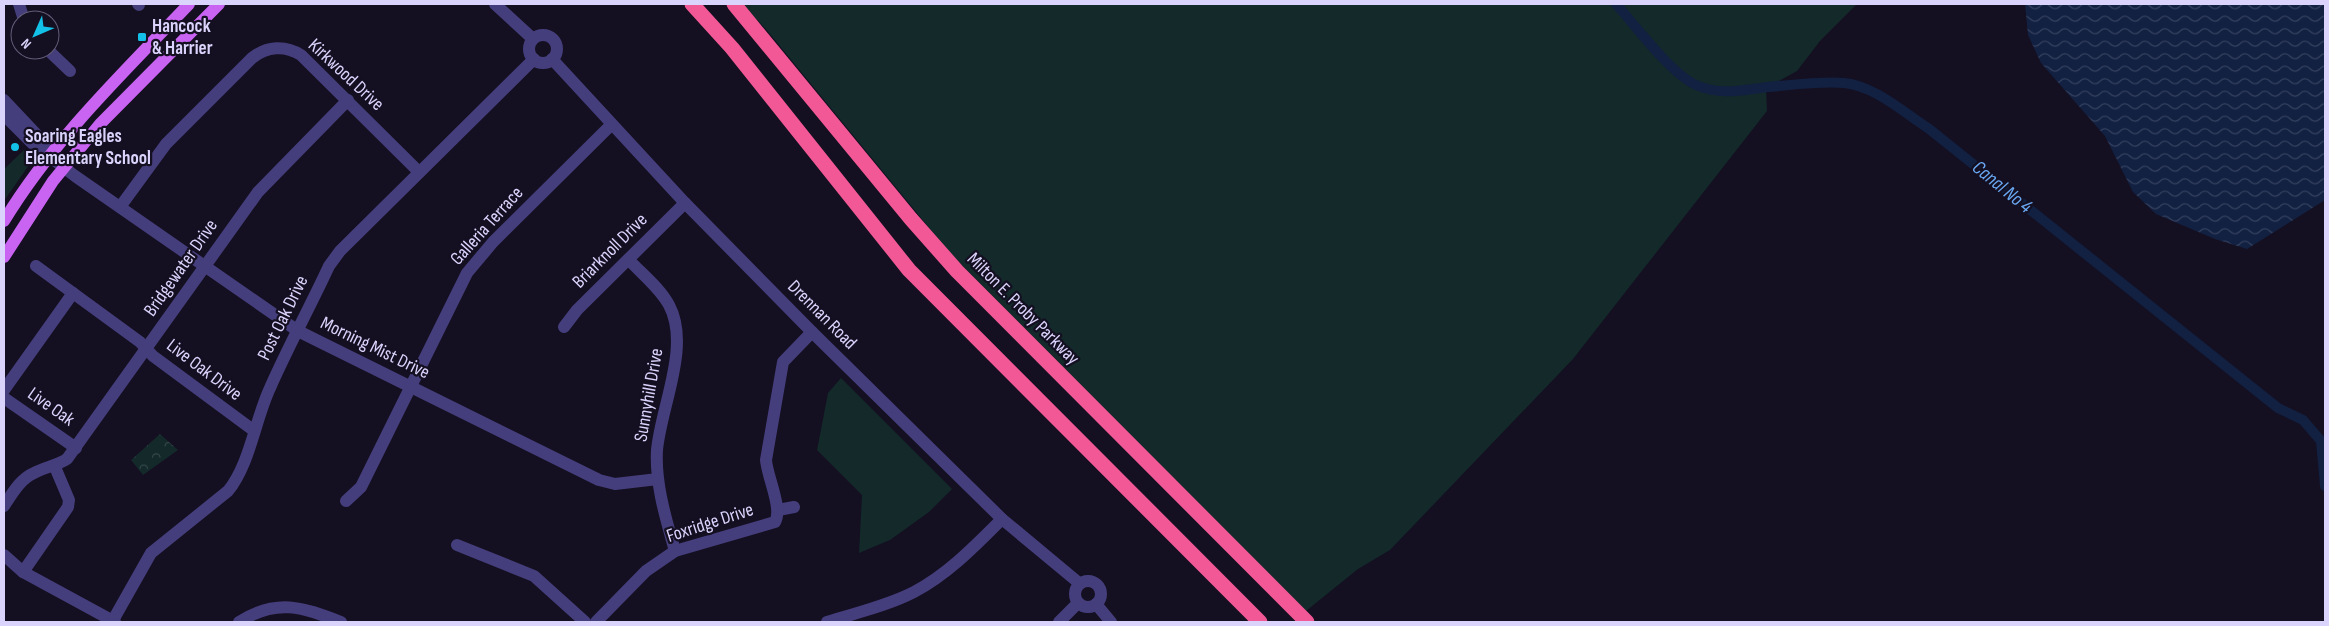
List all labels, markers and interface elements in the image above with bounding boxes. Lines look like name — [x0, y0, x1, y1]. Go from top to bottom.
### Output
north arrow — [10, 10, 60, 60]
place label: Hancock & Harrier — [152, 15, 213, 60]
marker: Hancock & Harrier — [136, 31, 148, 43]
street label: Kirkwood Drive — [303, 34, 389, 116]
text: N — [18, 35, 35, 52]
place label: Soaring Eagles Elementary School — [25, 125, 151, 170]
marker: Soaring Eagles Elementary School — [9, 141, 21, 153]
water label: Canal No 4 — [1967, 156, 2037, 218]
street label: Galleria Terrace — [446, 182, 528, 270]
street label: Briarknoll Drive — [568, 209, 652, 293]
street label: Bridgewater Drive — [139, 215, 223, 321]
street label: Milton E. Proby Parkway — [962, 248, 1084, 370]
street label: Post Oak Drive — [253, 272, 313, 364]
street label: Drennan Road — [783, 276, 861, 354]
street label: Morning Mist Drive — [317, 312, 433, 384]
street label: Live Oak Drive — [162, 334, 246, 406]
street label: Sunnyhill Drive — [629, 346, 669, 444]
street label: Live Oak — [23, 383, 80, 432]
street label: Foxridge Drive — [664, 498, 756, 548]

